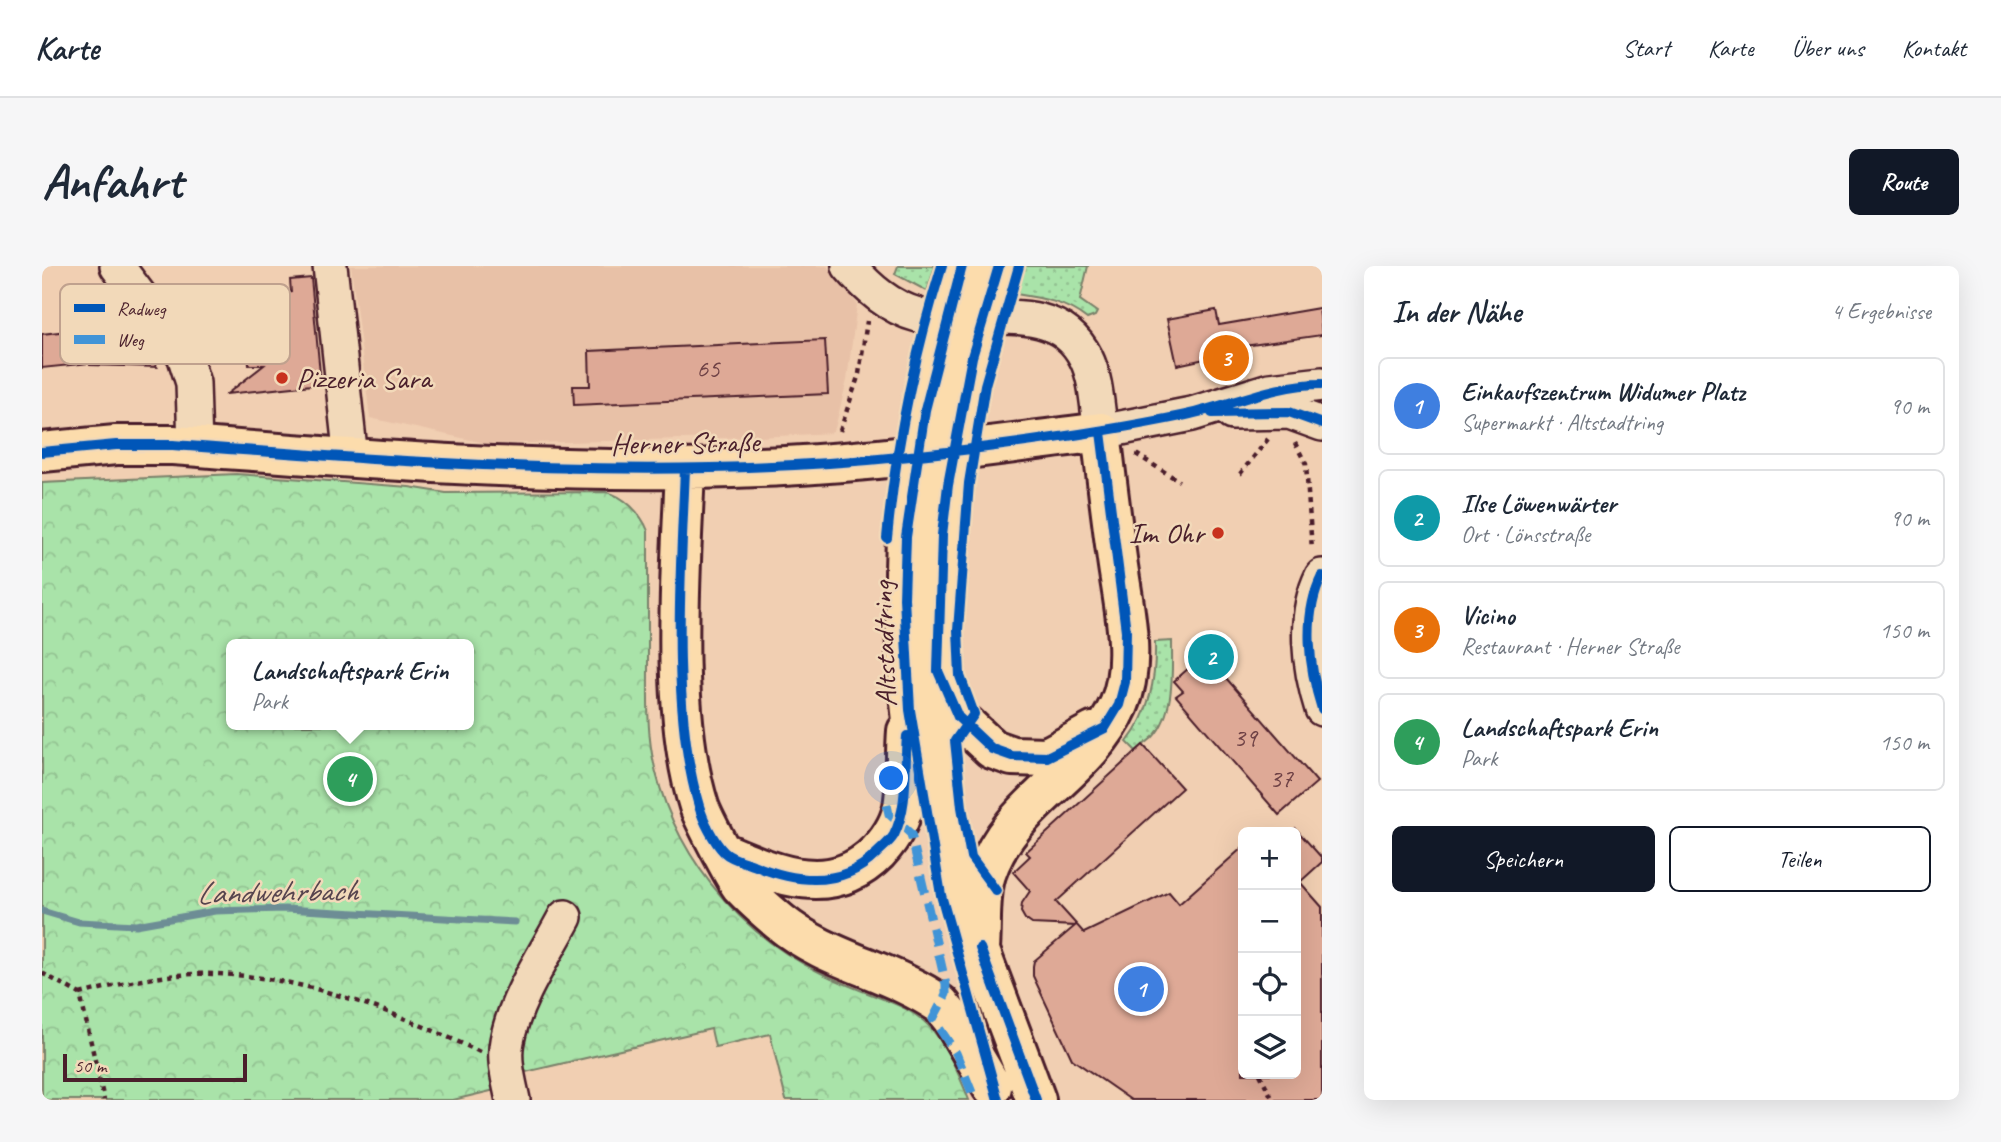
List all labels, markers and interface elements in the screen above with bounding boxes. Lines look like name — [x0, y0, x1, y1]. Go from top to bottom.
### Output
text: Karte — [35, 27, 99, 69]
text: Start — [1623, 33, 1670, 63]
text: Karte — [1708, 33, 1754, 63]
text: Über uns — [1792, 33, 1864, 63]
text: Kontakt — [1902, 33, 1966, 63]
button: Route — [1849, 149, 1959, 215]
text: Anfahrt — [42, 151, 182, 213]
legend — [60, 284, 290, 364]
text: In der Nähe — [1392, 293, 1521, 331]
text: Radweg — [117, 297, 167, 321]
text: 4 Ergebnisse — [1831, 297, 1931, 326]
text: Weg — [117, 328, 145, 352]
pin: 3 — [1203, 332, 1249, 384]
house number: 65 — [696, 352, 721, 385]
place label: Pizzeria Sara — [296, 359, 434, 397]
marker: Pizzeria Sara — [274, 370, 290, 386]
text: Einkaufszentrum Widumer Platz — [1461, 375, 1745, 408]
text: 1 — [1412, 392, 1422, 421]
text: 90 m — [1890, 392, 1929, 421]
text: Supermarkt · Altstadtring — [1461, 408, 1663, 437]
street label: Herner Straße — [610, 423, 762, 463]
text: Ilse Löwenwärter — [1461, 487, 1616, 520]
text: 2 — [1412, 504, 1422, 533]
text: 90 m — [1890, 504, 1929, 533]
place label: Im Ohr — [1129, 514, 1206, 552]
text: Ort · Lönsstraße — [1461, 520, 1590, 549]
marker: Im Ohr — [1210, 525, 1226, 541]
street label: Altstadtring — [863, 578, 905, 707]
text: Vicino — [1461, 599, 1515, 632]
text: 3 — [1412, 616, 1422, 645]
text: 150 m — [1880, 616, 1929, 645]
pin: 2 — [1188, 631, 1234, 683]
text: Restaurant · Herner Straße — [1461, 632, 1679, 661]
popup — [226, 639, 474, 730]
text: Landschaftspark Erin — [251, 654, 449, 687]
text: Park — [251, 687, 288, 716]
text: Landschaftspark Erin — [1461, 711, 1658, 744]
house number: 39 — [1233, 721, 1259, 754]
text: 4 — [1412, 728, 1422, 757]
text: 150 m — [1880, 728, 1929, 757]
text: Park — [1461, 744, 1497, 773]
pin: 4 — [327, 753, 373, 805]
your location — [874, 761, 908, 795]
house number: 37 — [1269, 762, 1294, 795]
button: Speichern — [1392, 826, 1655, 892]
button: Teilen — [1669, 826, 1931, 892]
map controls — [1238, 827, 1301, 1079]
button: + — [1238, 827, 1301, 890]
water label: Landwehrbach — [196, 870, 360, 913]
button: − — [1238, 890, 1301, 953]
button: locate — [1238, 953, 1301, 1016]
pin: 1 — [1118, 963, 1164, 1015]
button: layers — [1238, 1016, 1301, 1079]
scale bar — [63, 1051, 247, 1083]
text: 50 m — [74, 1054, 106, 1078]

